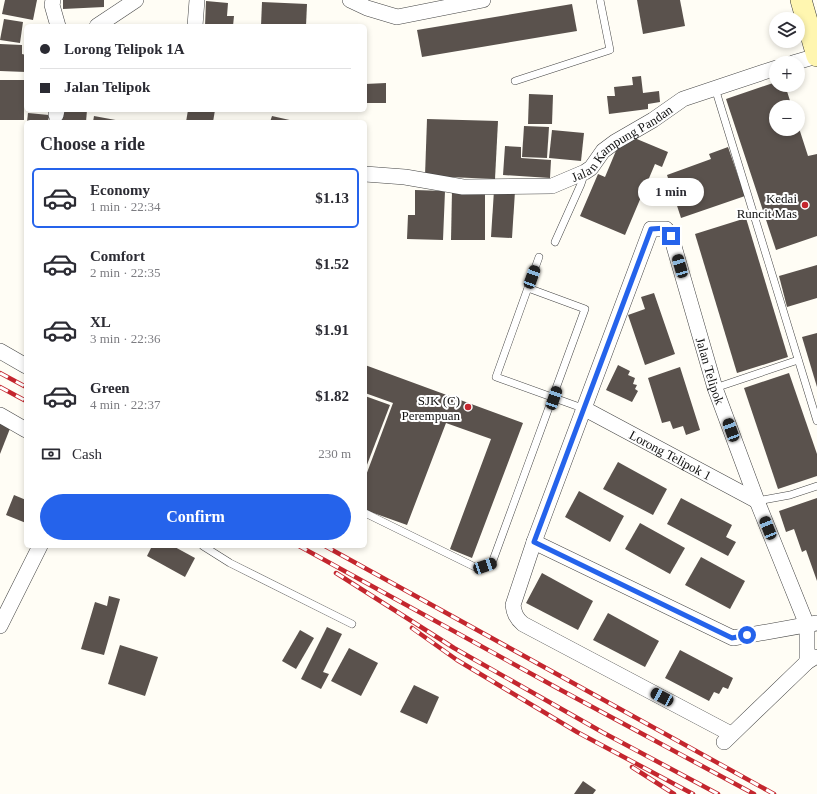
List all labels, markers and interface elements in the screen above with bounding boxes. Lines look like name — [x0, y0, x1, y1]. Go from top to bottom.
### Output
map controls — [769, 12, 805, 136]
button: layers — [769, 12, 805, 48]
text: Lorong Telipok 1A — [64, 41, 185, 57]
button: + — [769, 56, 805, 92]
text: Jalan Telipok — [64, 79, 150, 95]
button: − — [769, 100, 805, 136]
street label: Jalan Kampung Pandan — [569, 102, 676, 185]
text: Choose a ride — [40, 134, 145, 154]
callout: 1 min — [638, 178, 704, 206]
icon: car — [42, 180, 78, 216]
text: Economy — [90, 182, 150, 198]
text: 1 min — [655, 184, 687, 199]
text: $1.13 — [315, 190, 349, 206]
place label: Kedai Runcit Mas — [737, 191, 797, 221]
text: 1 min · 22:34 — [90, 199, 160, 214]
marker: Kedai Runcit Mas — [800, 200, 810, 210]
route end — [662, 227, 680, 245]
icon: car — [42, 246, 78, 282]
text: Comfort — [90, 248, 145, 264]
car — [671, 253, 689, 279]
text: $1.52 — [315, 256, 349, 272]
car — [522, 264, 542, 290]
text: 2 min · 22:35 — [90, 265, 160, 280]
icon: car — [42, 312, 78, 348]
text: XL — [90, 314, 111, 330]
text: $1.91 — [315, 322, 349, 338]
text: 3 min · 22:36 — [90, 331, 160, 346]
street label: Jalan Telipok — [693, 336, 728, 407]
icon: car — [42, 378, 78, 414]
text: Green — [90, 380, 130, 396]
car — [544, 385, 564, 411]
text: $1.82 — [315, 388, 349, 404]
place label: SJK (C) Perempuan — [402, 393, 460, 423]
text: 4 min · 22:37 — [90, 397, 160, 412]
marker: SJK (C) Perempuan — [463, 402, 473, 412]
car — [721, 417, 741, 443]
street label: Lorong Telipok 1 — [627, 427, 714, 483]
icon: cash — [40, 443, 62, 465]
text: Cash — [72, 446, 102, 462]
text: 230 m — [318, 446, 351, 461]
button: Confirm — [40, 494, 351, 540]
car — [758, 515, 778, 541]
car — [472, 556, 498, 576]
route start — [738, 626, 756, 644]
car — [649, 686, 675, 708]

